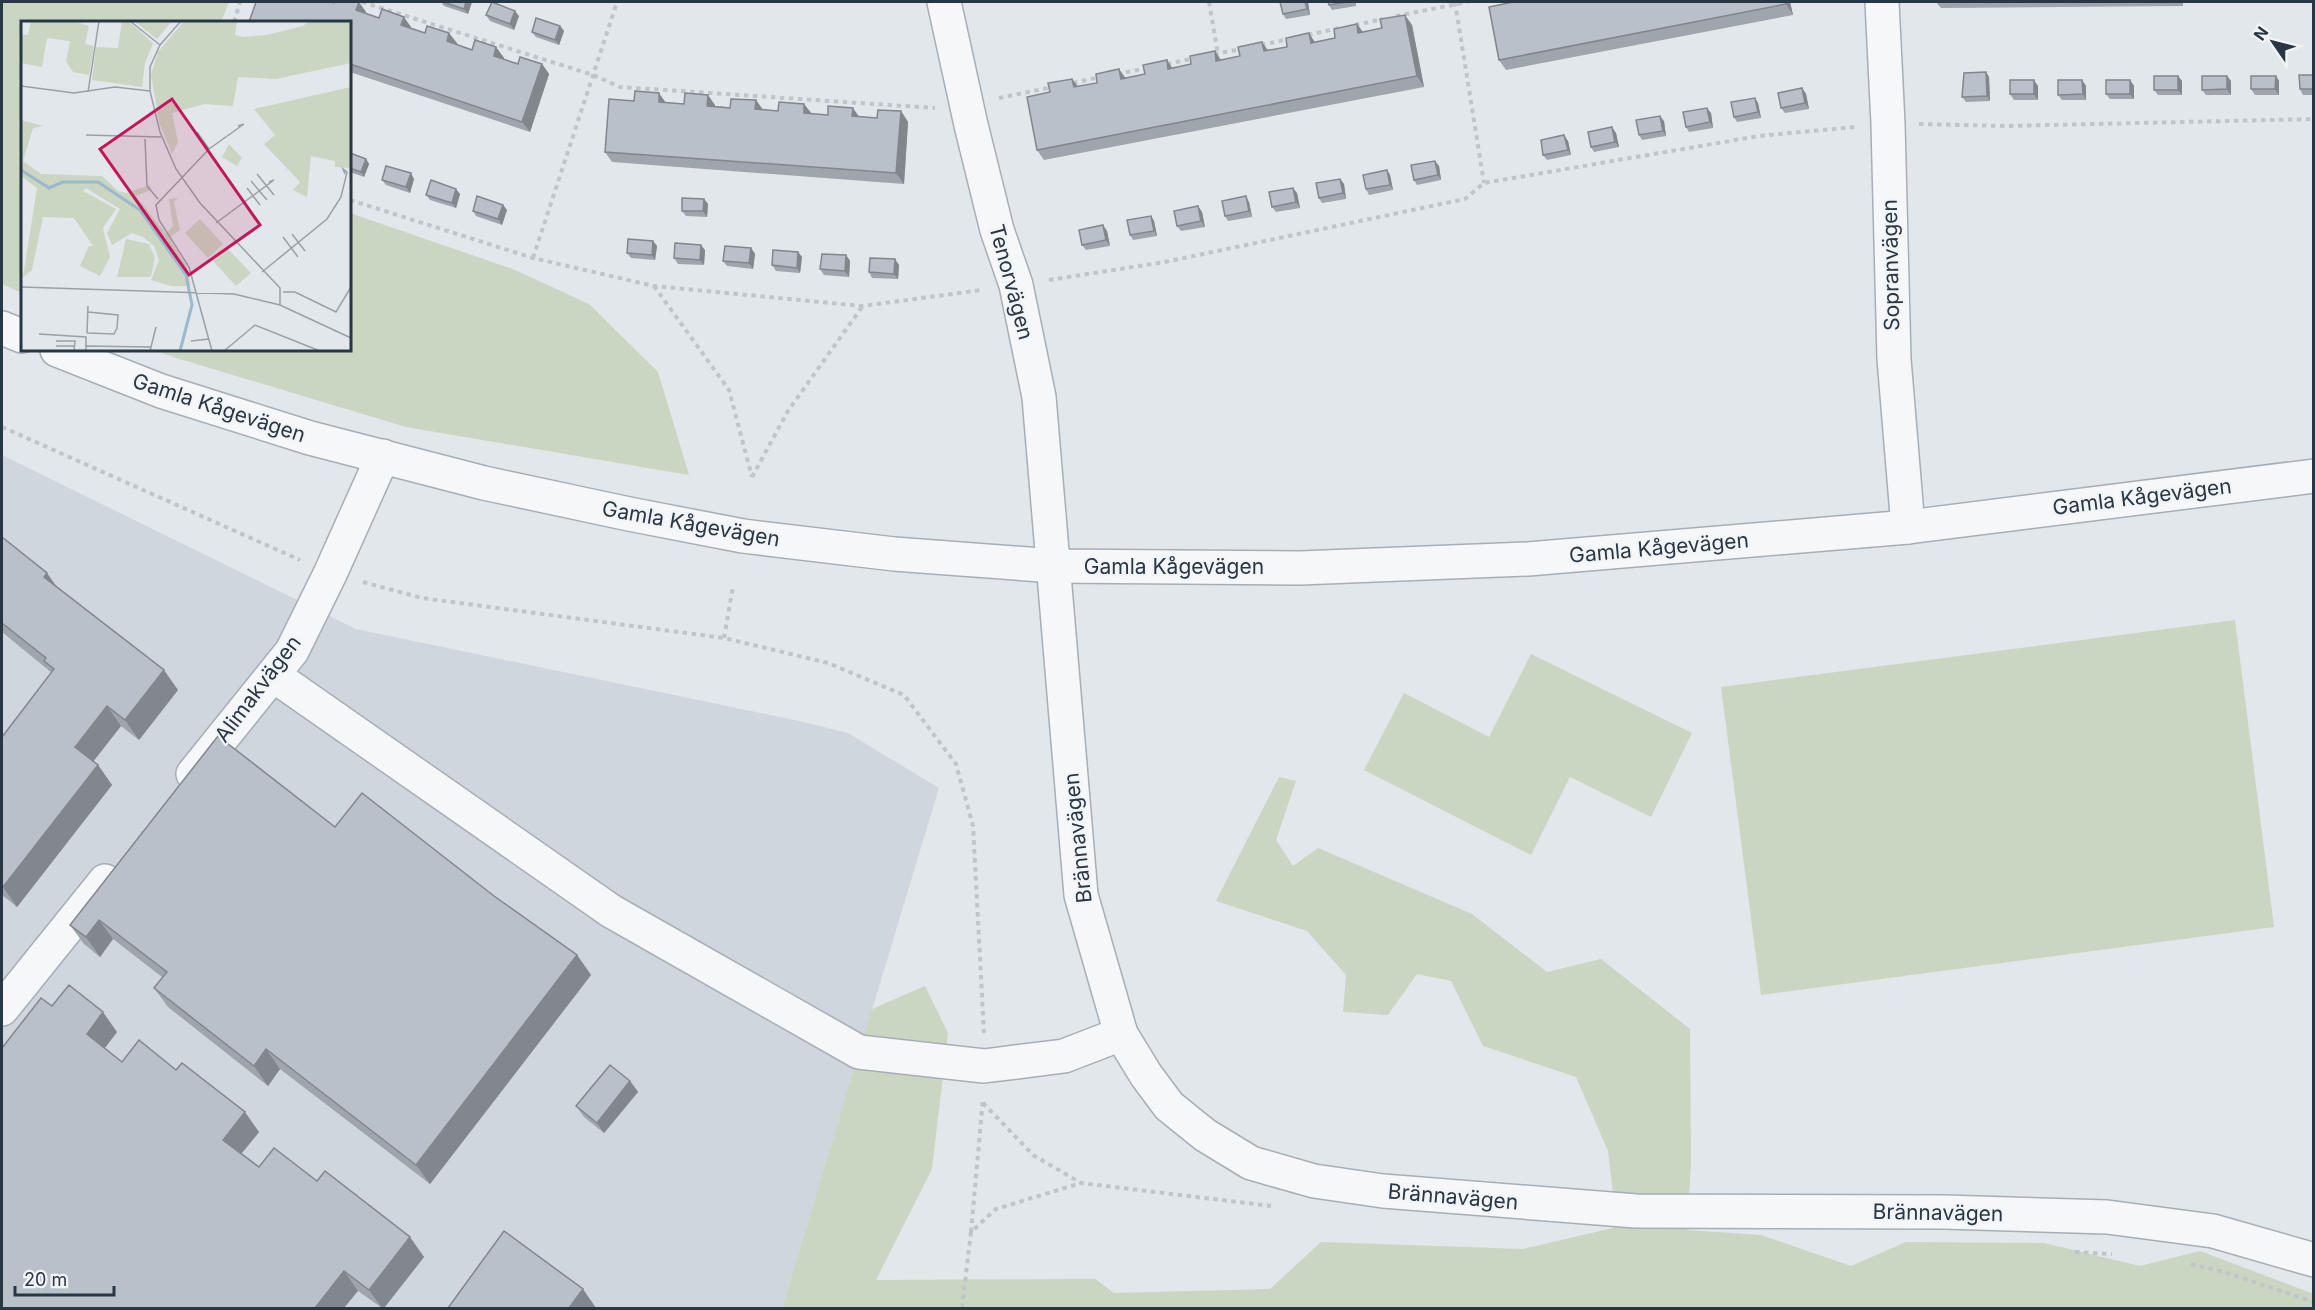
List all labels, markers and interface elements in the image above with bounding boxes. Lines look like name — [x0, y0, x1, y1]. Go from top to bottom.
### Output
north arrow — [2243, 12, 2303, 72]
inset map — [21, 21, 351, 351]
text: N — [2249, 23, 2272, 44]
street label: Sopranvägen — [1877, 199, 1904, 331]
street label: Tenorvägen — [984, 221, 1039, 342]
street label: Gamla Kågevägen — [130, 368, 309, 447]
street label: Gamla Kågevägen — [2051, 473, 2233, 520]
street label: Gamla Kågevägen — [600, 496, 782, 551]
street label: Gamla Kågevägen — [1568, 527, 1750, 568]
street label: Gamla Kågevägen — [1084, 554, 1264, 579]
street label: Alimakvägen — [209, 630, 306, 747]
street label: Brännavägen — [1058, 772, 1097, 904]
street label: Brännavägen — [1387, 1178, 1519, 1215]
street label: Brännavägen — [1872, 1199, 2004, 1226]
scale bar — [15, 1259, 114, 1297]
text: 20 m — [24, 1269, 67, 1290]

